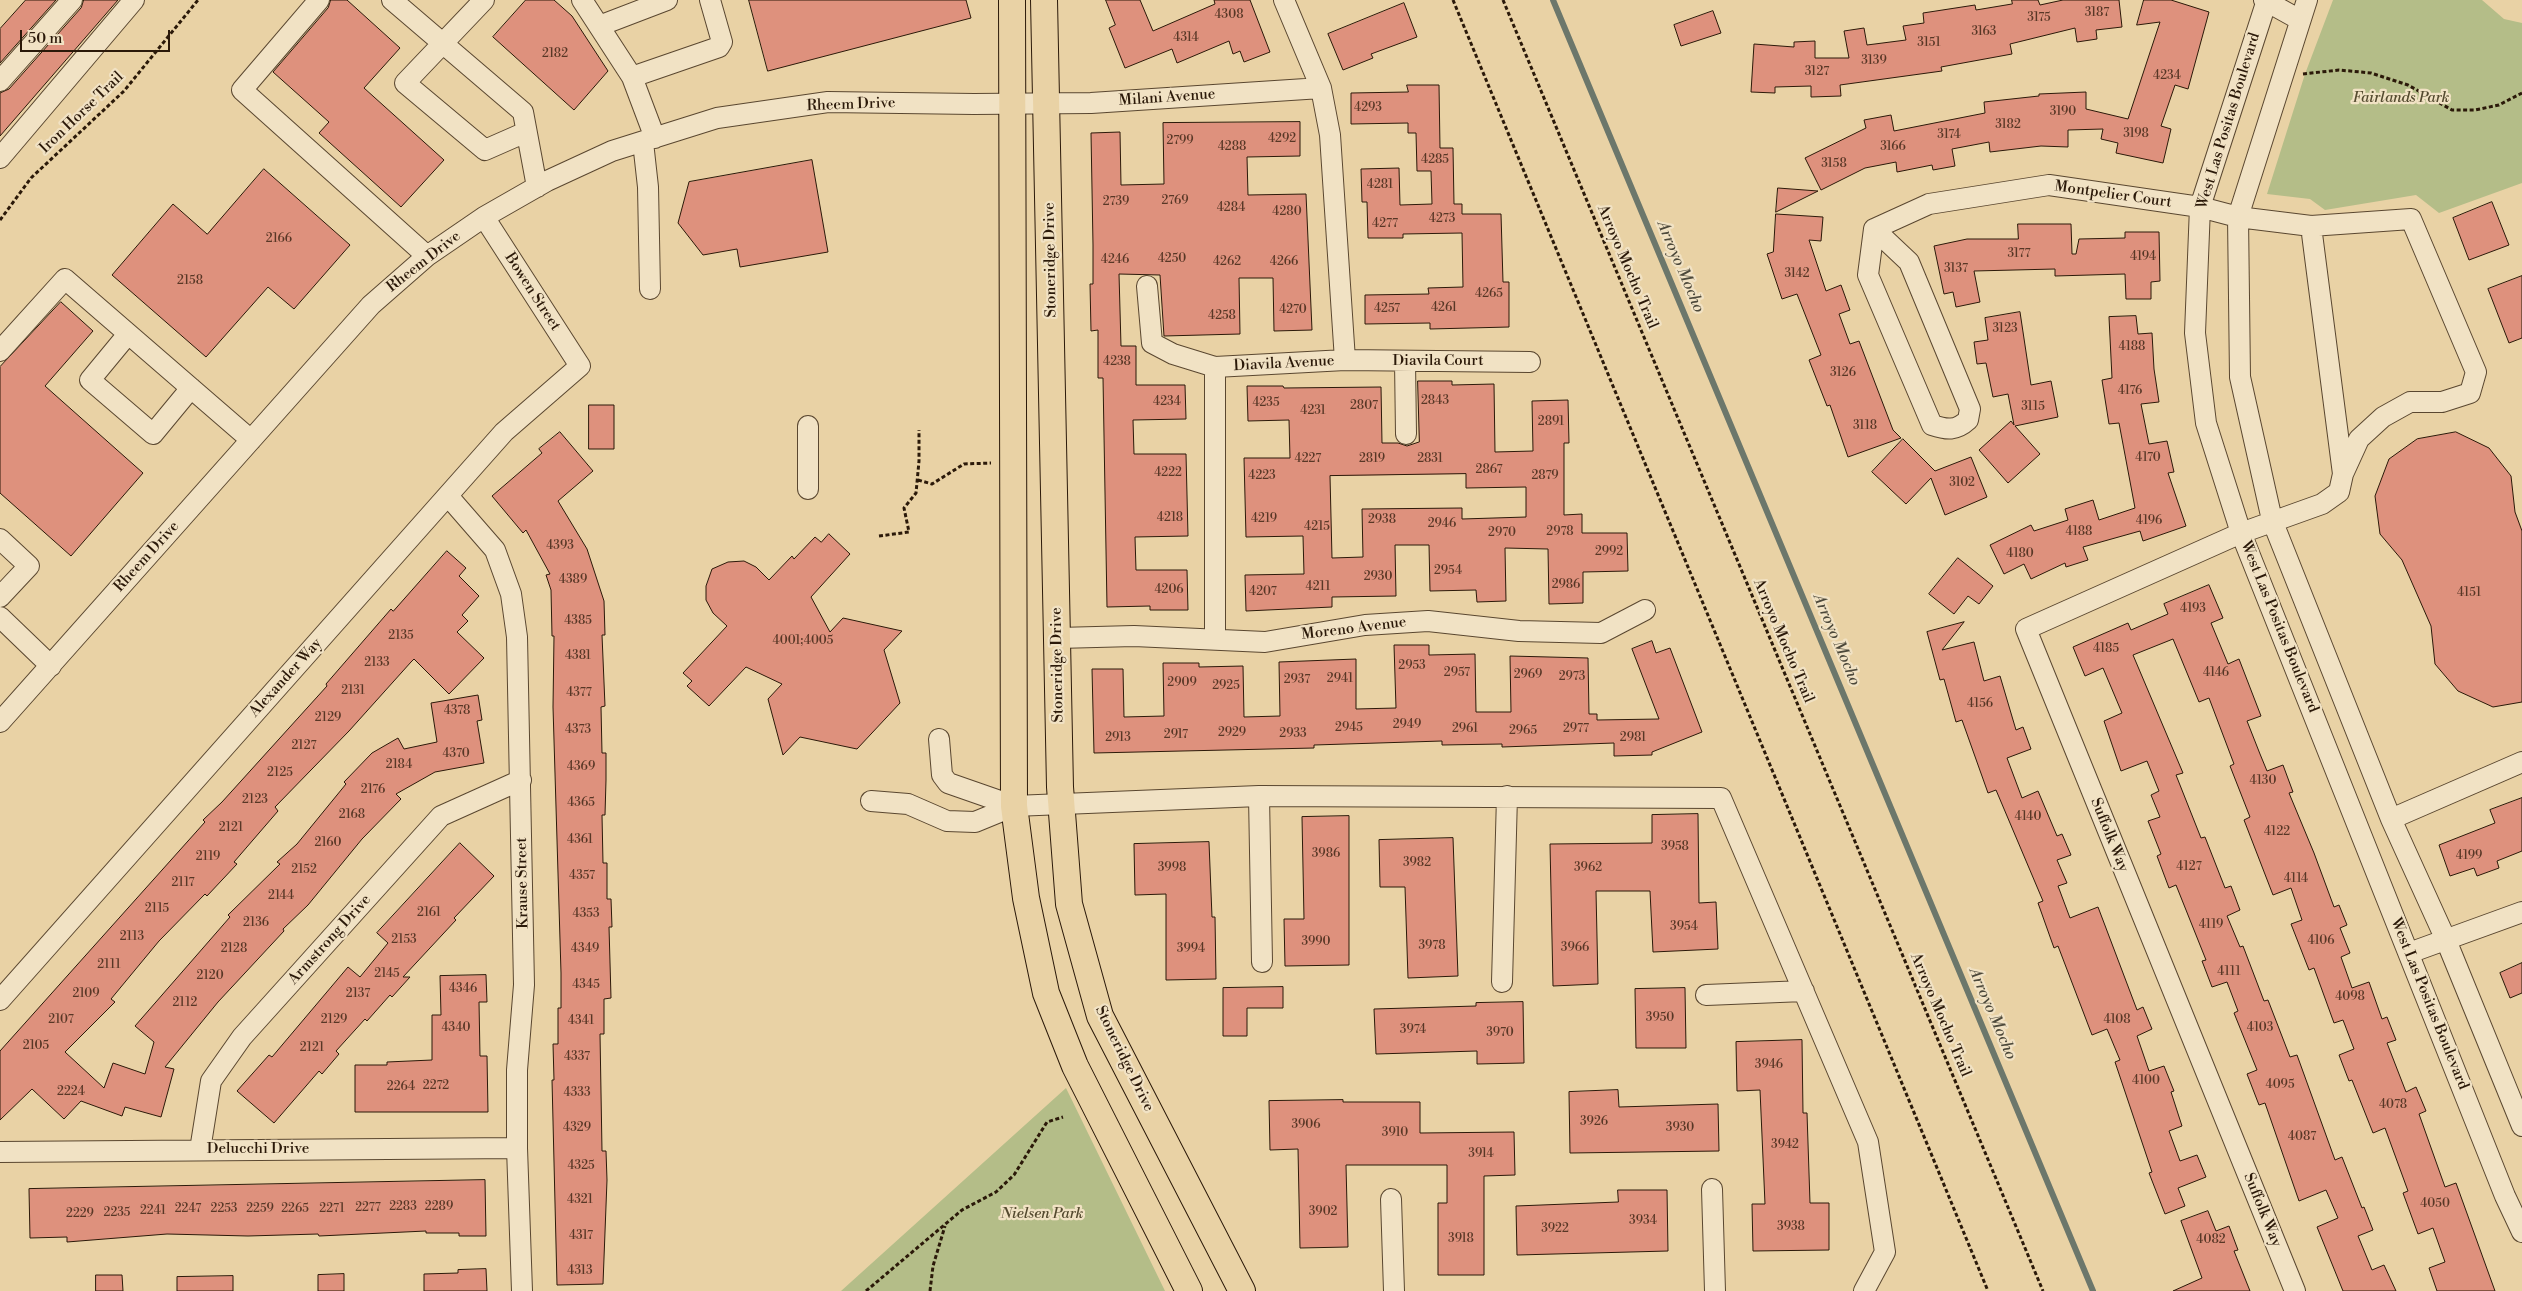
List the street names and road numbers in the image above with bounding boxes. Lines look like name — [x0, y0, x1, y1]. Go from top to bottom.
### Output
street label: West Las Positas Boulevard — [2194, 31, 2264, 211]
street label: Iron Horse Trail — [36, 68, 128, 158]
street label: Milani Avenue — [1118, 86, 1216, 110]
street label: Rheem Drive — [806, 94, 896, 116]
street label: Montpelier Court — [2053, 178, 2173, 212]
street label: Stoneridge Drive — [1041, 202, 1061, 318]
street label: Arroyo Mocho Trail — [1593, 202, 1661, 332]
street label: Rheem Drive — [383, 228, 465, 296]
street label: Bowen Street — [500, 250, 564, 334]
street label: Diavila Avenue — [1233, 352, 1335, 376]
street label: Diavila Court — [1392, 352, 1484, 370]
street label: Rheem Drive — [111, 518, 183, 596]
street label: West Las Positas Boulevard — [2236, 538, 2322, 716]
street label: Arroyo Mocho Trail — [1749, 576, 1817, 706]
street label: Stoneridge Drive — [1048, 607, 1068, 723]
street label: Moreno Avenue — [1301, 614, 1407, 644]
street label: Alexander Way — [246, 635, 326, 721]
street label: Suffolk Way — [2086, 796, 2132, 874]
street label: Krause Street — [513, 837, 533, 929]
street label: Armstrong Drive — [285, 891, 375, 989]
street label: West Las Positas Boulevard — [2386, 915, 2472, 1093]
street label: Arroyo Mocho Trail — [1906, 950, 1974, 1080]
street label: Stoneridge Drive — [1091, 1003, 1157, 1115]
street label: Delucchi Drive — [207, 1140, 309, 1158]
street label: Suffolk Way — [2239, 1171, 2285, 1249]

